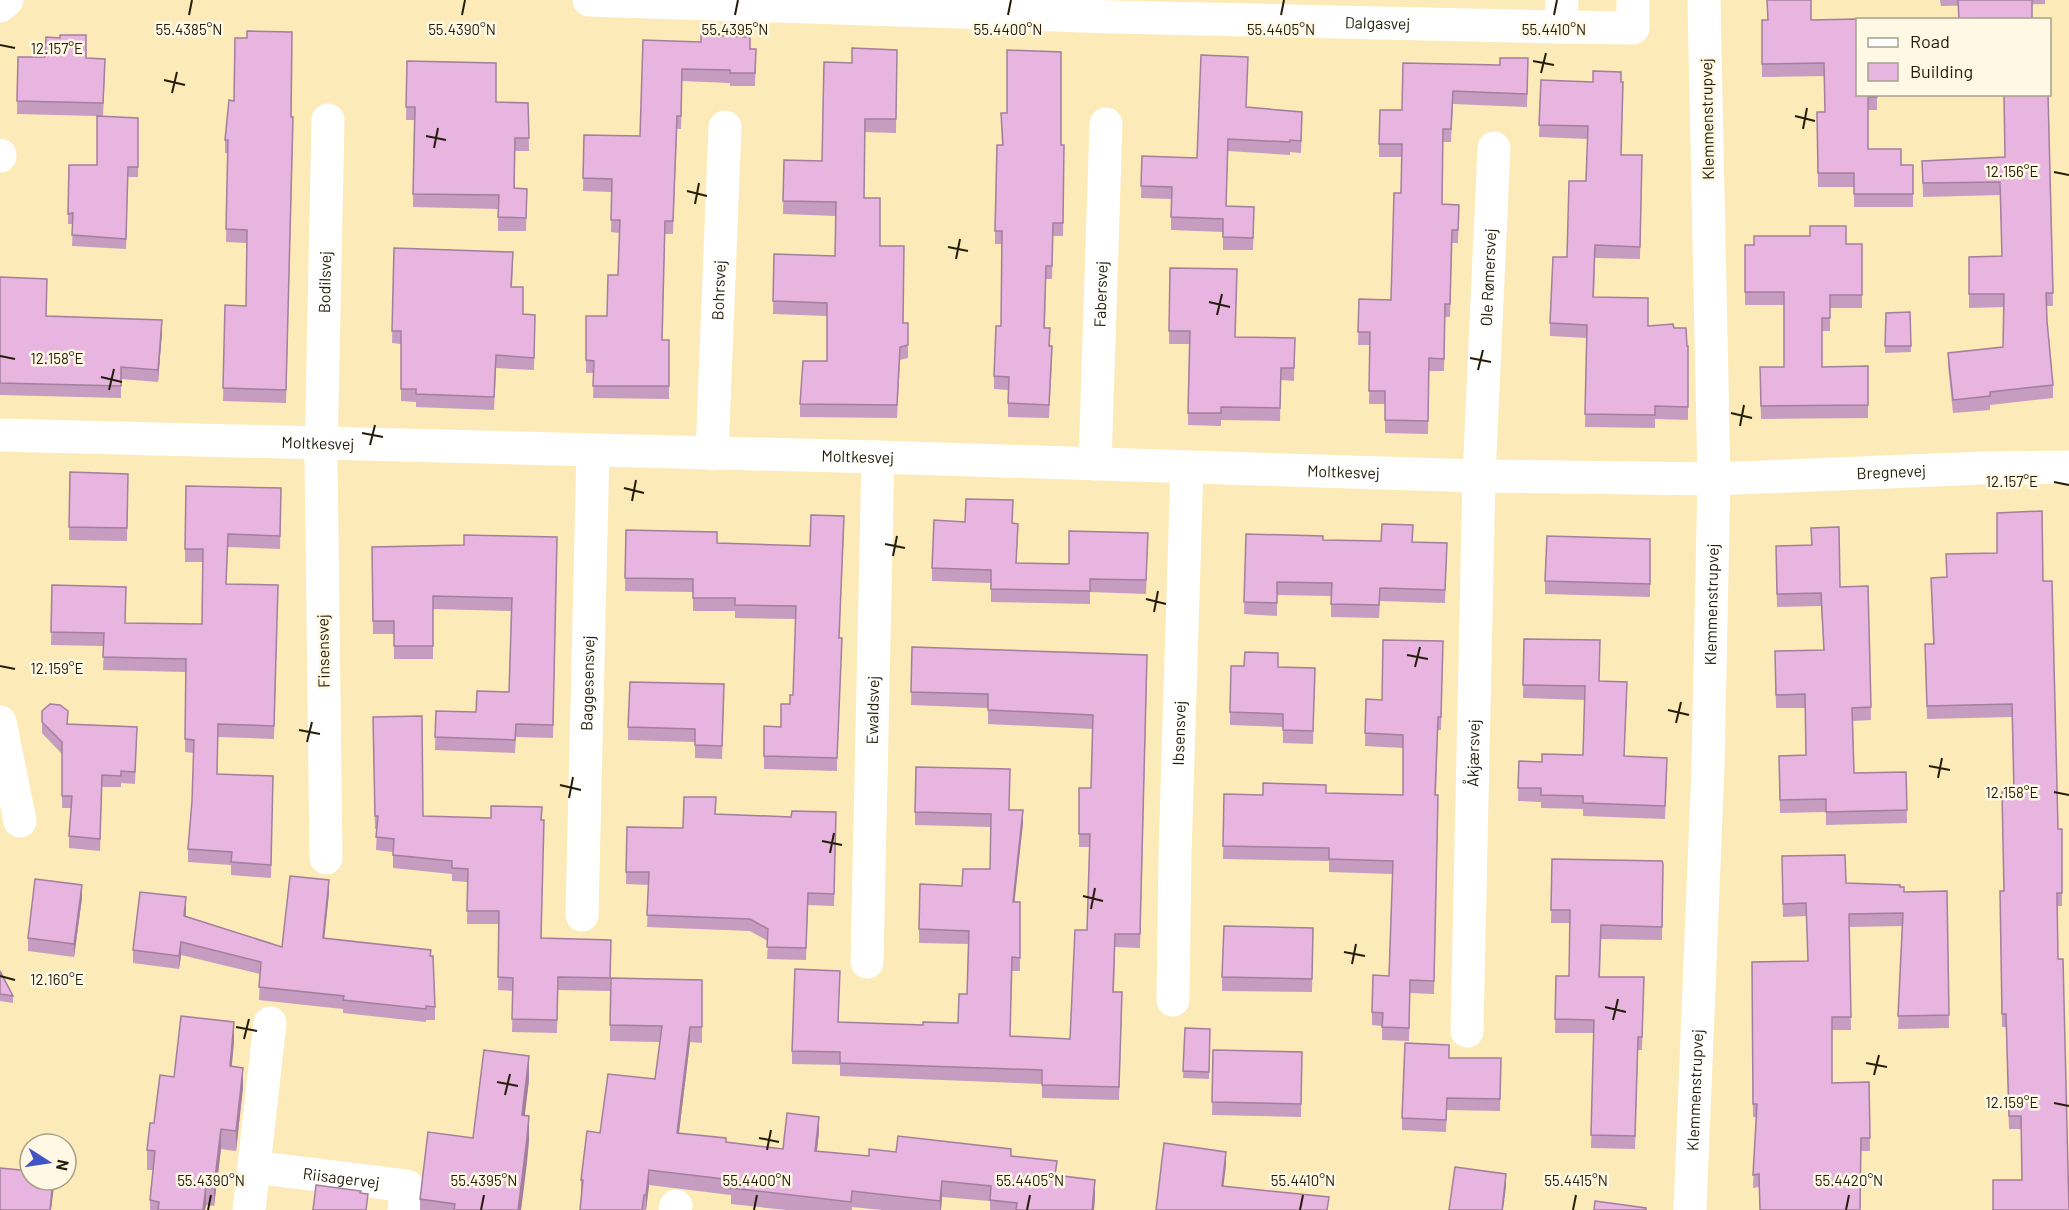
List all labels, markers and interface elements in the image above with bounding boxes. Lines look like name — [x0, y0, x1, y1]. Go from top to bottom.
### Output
street label: Dalgasvej — [1345, 12, 1411, 33]
legend — [1856, 18, 2051, 96]
text: 55.4385°N — [156, 20, 222, 38]
text: 55.4390°N — [428, 20, 496, 38]
text: 55.4395°N — [702, 20, 768, 38]
text: 55.4400°N — [974, 20, 1042, 38]
text: 55.4405°N — [1247, 20, 1315, 38]
text: 55.4410°N — [1522, 20, 1586, 38]
text: Road — [1910, 30, 1950, 52]
text: 12.157°E — [31, 39, 83, 57]
street label: Klemmenstrupvej — [1696, 58, 1717, 180]
text: Building — [1910, 60, 1973, 82]
text: 12.156°E — [1986, 162, 2038, 180]
street label: Ole Rømersvej — [1476, 228, 1499, 327]
street label: Bodilsvej — [314, 251, 334, 313]
street label: Bohrsvej — [707, 260, 729, 321]
street label: Fabersvej — [1089, 260, 1111, 328]
text: 12.158°E — [30, 349, 84, 367]
street label: Moltkesvej — [281, 432, 355, 453]
street label: Moltkesvej — [821, 446, 894, 467]
street label: Bregnevej — [1856, 460, 1926, 482]
street label: Moltkesvej — [1307, 461, 1380, 482]
text: 12.157°E — [1986, 472, 2038, 490]
street label: Klemmenstrupvej — [1700, 543, 1722, 666]
street label: Finsensvej — [312, 614, 333, 688]
street label: Baggesensvej — [576, 635, 598, 731]
text: 12.159°E — [30, 659, 84, 677]
street label: Ewaldsvej — [862, 676, 882, 745]
street label: Ibsensvej — [1168, 700, 1189, 766]
street label: Åkjærsvej — [1462, 719, 1483, 787]
text: 12.158°E — [1985, 783, 2039, 801]
text: 12.160°E — [30, 970, 84, 988]
street label: Klemmenstrupvej — [1682, 1029, 1706, 1151]
text: 12.159°E — [1985, 1093, 2039, 1111]
north arrow — [18, 1132, 78, 1192]
text: N — [53, 1158, 74, 1172]
street label: Riisagervej — [302, 1163, 381, 1192]
text: 55.4390°N — [177, 1171, 245, 1189]
text: 55.4395°N — [451, 1171, 517, 1189]
text: 55.4400°N — [723, 1171, 791, 1189]
text: 55.4405°N — [996, 1171, 1064, 1189]
text: 55.4410°N — [1271, 1171, 1335, 1189]
text: 55.4415°N — [1544, 1171, 1608, 1189]
text: 55.4420°N — [1815, 1171, 1883, 1189]

